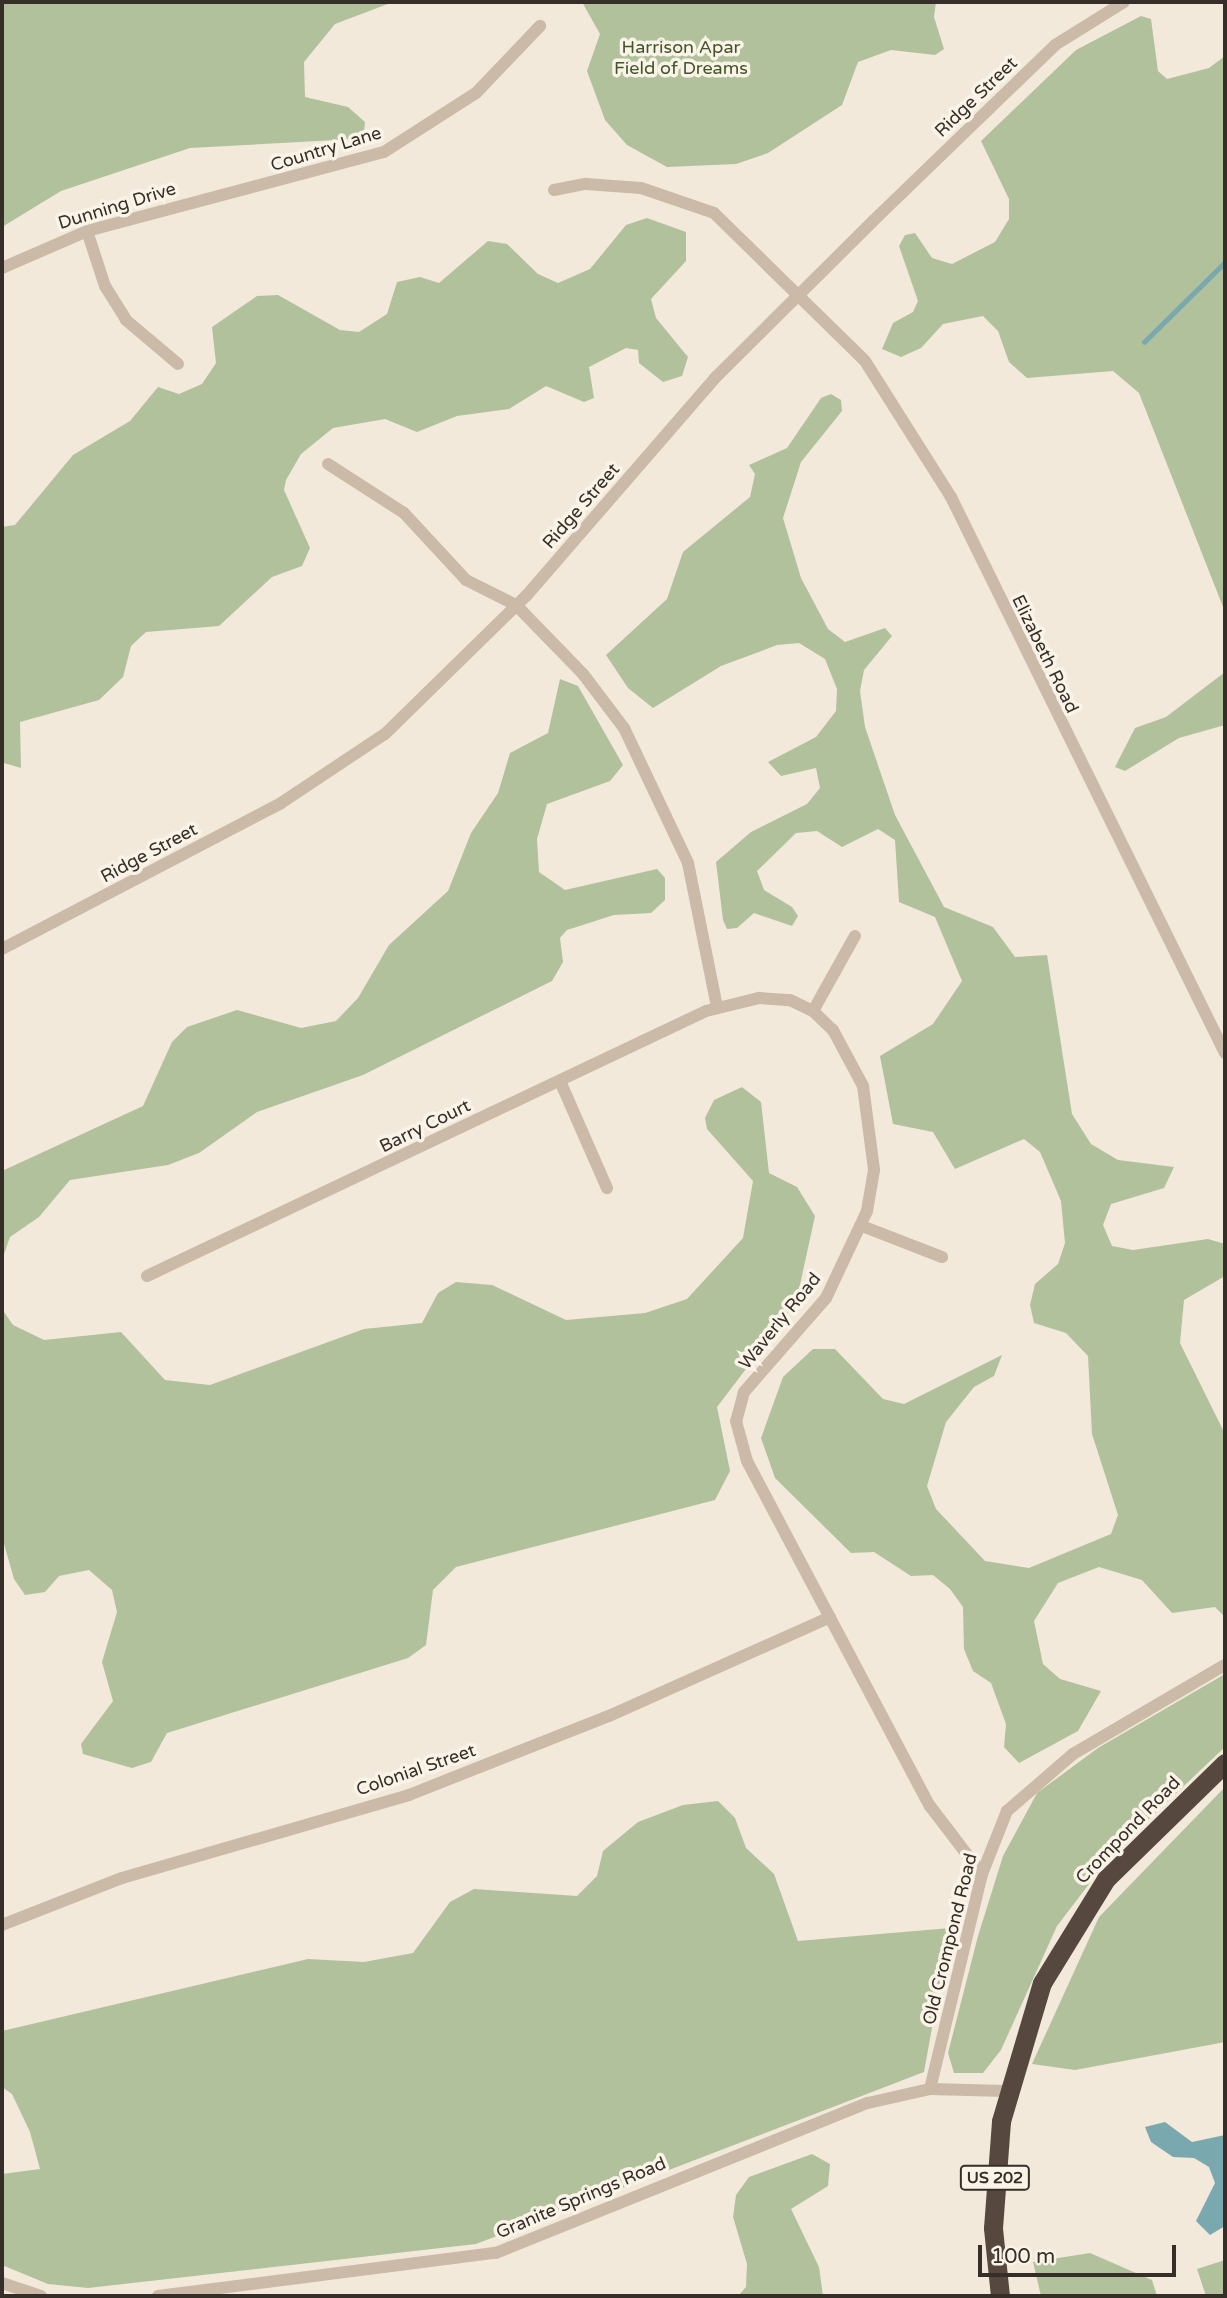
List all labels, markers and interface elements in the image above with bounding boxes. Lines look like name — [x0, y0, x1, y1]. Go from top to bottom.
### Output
park label: Harrison Apar Field of Dreams — [614, 37, 748, 80]
street label: Ridge Street — [930, 52, 1022, 142]
street label: Country Lane — [268, 122, 384, 176]
street label: Dunning Drive — [55, 178, 179, 234]
street label: Ridge Street — [538, 459, 624, 553]
street label: Elizabeth Road — [1007, 591, 1083, 717]
street label: Ridge Street — [97, 819, 201, 887]
street label: Barry Court — [376, 1095, 474, 1157]
street label: Waverly Road — [734, 1268, 826, 1374]
street label: Colonial Street — [354, 1739, 478, 1801]
street label: Crompond Road — [1071, 1772, 1185, 1888]
street label: Old Crompond Road — [918, 1851, 982, 2027]
street label: Granite Springs Road — [493, 2152, 669, 2244]
road number: US 202 — [958, 2166, 1032, 2190]
scale bar — [982, 2232, 1180, 2276]
text: 100 m — [991, 2244, 1055, 2269]

